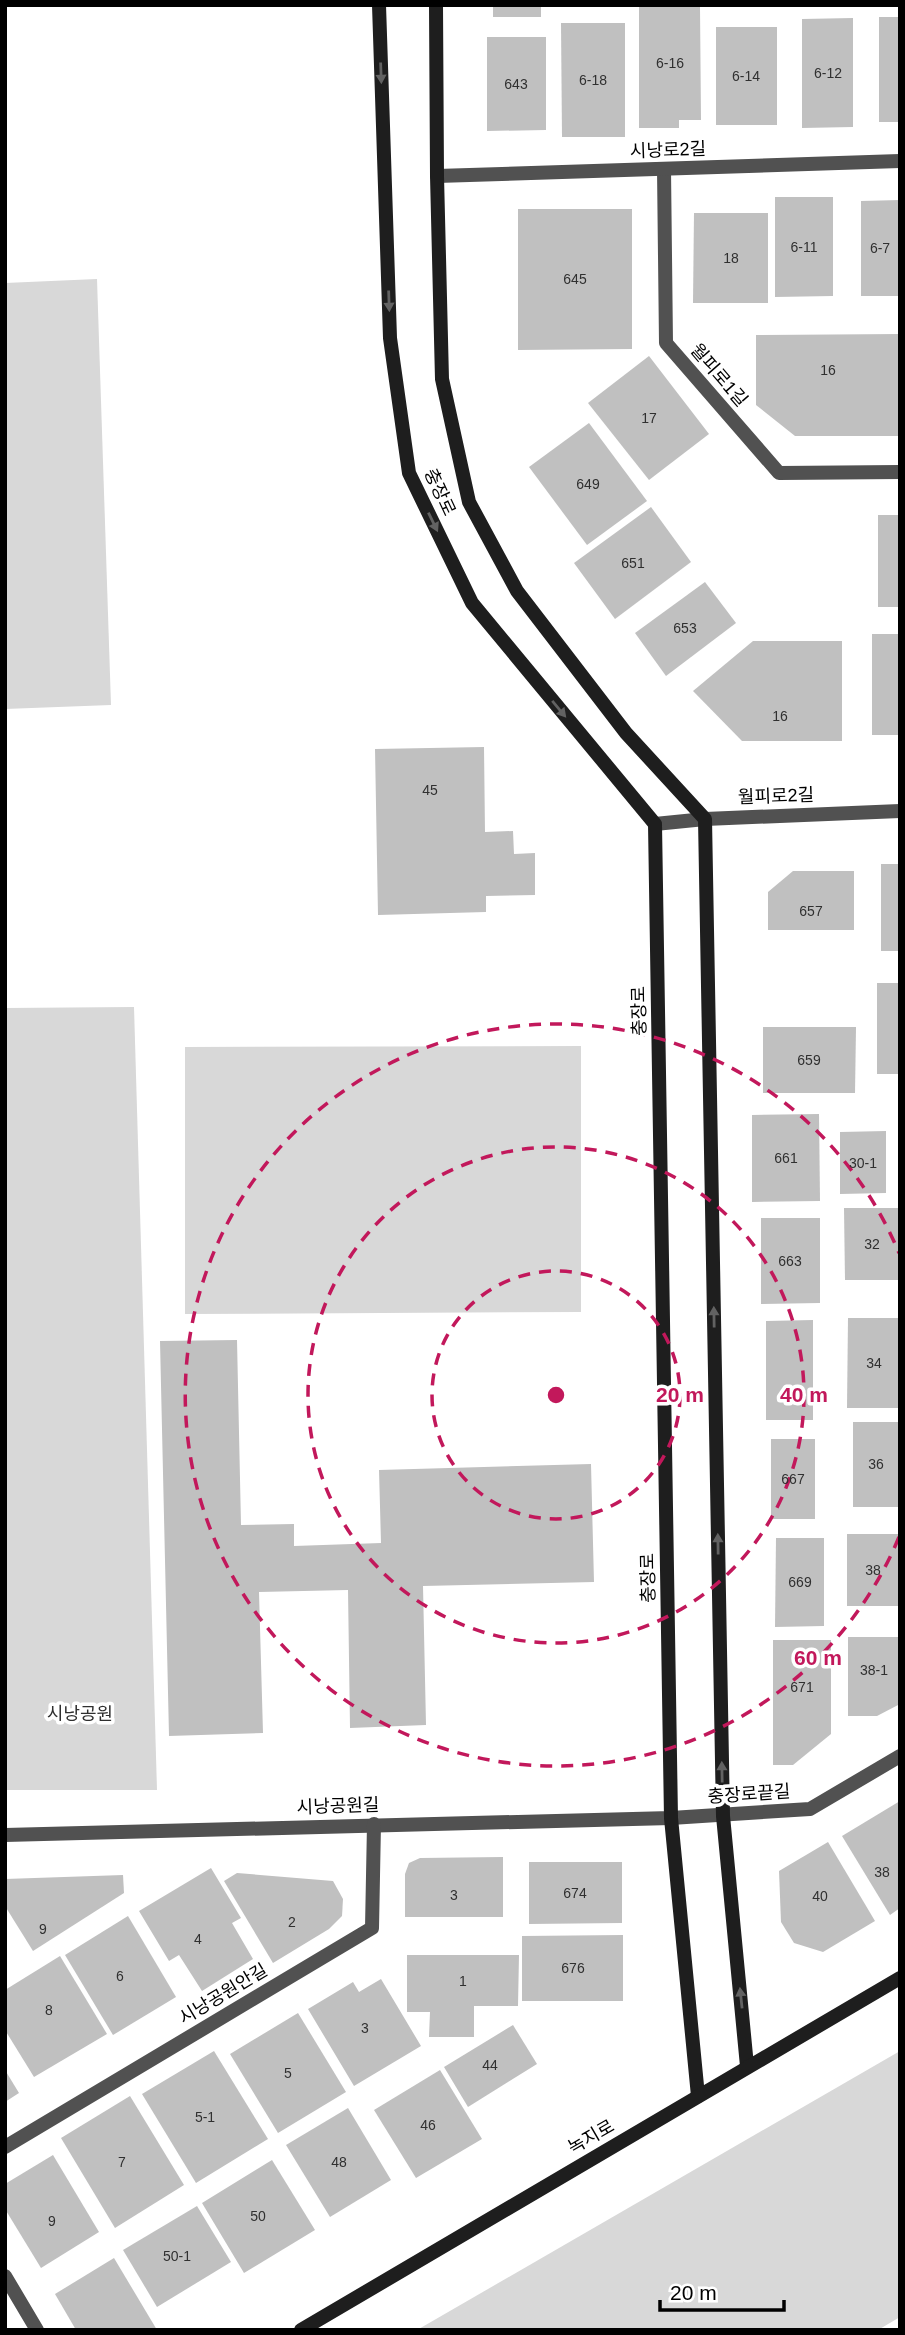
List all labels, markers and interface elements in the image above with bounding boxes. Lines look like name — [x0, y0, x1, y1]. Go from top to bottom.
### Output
house number: 6-16 — [656, 55, 684, 71]
one-way arrow — [376, 63, 387, 85]
house number: 6-12 — [814, 65, 842, 81]
house number: 6-14 — [732, 68, 760, 84]
house number: 6-18 — [579, 72, 607, 88]
house number: 643 — [504, 76, 528, 92]
street label: 시낭로2길 — [630, 139, 706, 161]
house number: 6-11 — [791, 239, 818, 255]
house number: 6-7 — [870, 240, 890, 256]
house number: 18 — [723, 250, 739, 266]
house number: 645 — [563, 271, 587, 287]
one-way arrow — [384, 290, 395, 312]
street label: 월피로1길 — [686, 340, 752, 410]
house number: 16 — [820, 362, 836, 378]
house number: 17 — [641, 410, 657, 426]
street label: 충장로 — [420, 465, 460, 519]
house number: 649 — [576, 476, 600, 492]
one-way arrow — [427, 512, 438, 532]
house number: 651 — [621, 555, 645, 571]
house number: 653 — [673, 620, 697, 636]
one-way arrow — [552, 699, 567, 717]
house number: 16 — [772, 708, 788, 724]
house number: 45 — [422, 782, 438, 798]
street label: 월피로2길 — [738, 785, 814, 807]
house number: 657 — [799, 903, 823, 919]
street label: 충장로 — [629, 986, 649, 1036]
house number: 659 — [797, 1052, 821, 1068]
house number: 661 — [774, 1150, 798, 1166]
house number: 30-1 — [849, 1155, 877, 1171]
house number: 32 — [864, 1236, 880, 1252]
house number: 663 — [778, 1253, 802, 1269]
one-way arrow — [708, 1305, 720, 1327]
house number: 34 — [866, 1355, 882, 1371]
centre of rings — [544, 1383, 568, 1407]
text: 20 m — [656, 1383, 704, 1406]
text: 40 m — [780, 1383, 828, 1406]
house number: 36 — [868, 1456, 884, 1472]
house number: 667 — [781, 1471, 805, 1487]
one-way arrow — [712, 1533, 724, 1555]
street label: 충장로 — [638, 1553, 658, 1603]
house number: 38 — [865, 1562, 881, 1578]
house number: 669 — [788, 1574, 812, 1590]
text: 60 m — [794, 1646, 842, 1669]
house number: 38-1 — [860, 1662, 888, 1678]
house number: 671 — [790, 1679, 814, 1695]
park label: 시낭공원 — [47, 1704, 113, 1724]
one-way arrow — [716, 1760, 728, 1782]
street label: 충장로끝길 — [707, 1781, 791, 1807]
street label: 시낭공원길 — [296, 1795, 380, 1817]
house number: 38 — [874, 1864, 890, 1880]
house number: 674 — [563, 1885, 587, 1901]
house number: 3 — [450, 1887, 458, 1903]
house number: 40 — [812, 1888, 828, 1904]
house number: 2 — [288, 1914, 296, 1930]
house number: 9 — [39, 1921, 47, 1937]
house number: 4 — [194, 1931, 202, 1947]
street label: 시낭공원안길 — [175, 1960, 271, 2028]
house number: 676 — [561, 1960, 585, 1976]
house number: 6 — [116, 1968, 124, 1984]
house number: 1 — [459, 1973, 467, 1989]
one-way arrow — [735, 1987, 746, 2009]
house number: 8 — [45, 2002, 53, 2018]
house number: 3 — [361, 2020, 369, 2036]
house number: 44 — [482, 2057, 498, 2073]
house number: 5 — [284, 2065, 292, 2081]
house number: 5-1 — [195, 2109, 215, 2125]
street label: 녹지로 — [564, 2116, 618, 2158]
house number: 46 — [420, 2117, 436, 2133]
house number: 7 — [118, 2154, 126, 2170]
house number: 48 — [331, 2154, 347, 2170]
house number: 50 — [250, 2208, 266, 2224]
house number: 9 — [48, 2213, 56, 2229]
house number: 50-1 — [163, 2248, 191, 2264]
scale bar — [660, 2268, 784, 2312]
text: 20 m — [670, 2281, 717, 2304]

